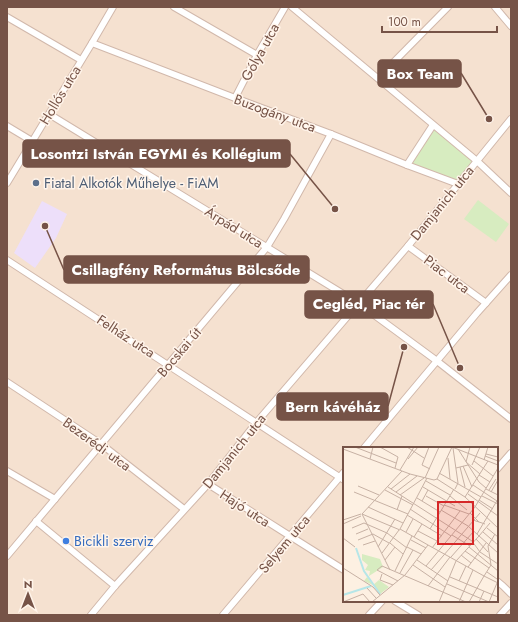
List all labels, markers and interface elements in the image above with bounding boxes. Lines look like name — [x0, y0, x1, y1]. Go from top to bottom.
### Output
scale bar — [382, 8, 497, 34]
text: 100 m — [388, 13, 421, 31]
street label: Gólya utca — [236, 20, 284, 84]
callout: Box Team — [378, 60, 461, 87]
street label: Hollós utca — [35, 62, 85, 128]
text: Box Team — [387, 63, 453, 85]
street label: Buzogány utca — [231, 89, 319, 137]
callout: Losontzi István EGYMI és Kollégium — [23, 140, 290, 167]
text: Losontzi István EGYMI és Kollégium — [30, 143, 282, 165]
street label: Damjanich utca — [406, 161, 478, 245]
place label: Fiatal Alkotók Műhelye - FiAM — [44, 173, 219, 193]
marker: Fiatal Alkotók Műhelye - FiAM — [31, 178, 41, 188]
street label: Árpád utca — [201, 201, 267, 253]
street label: Piac utca — [420, 250, 474, 298]
callout: Csillagfény Református Bölcsőde — [64, 256, 309, 283]
text: Csillagfény Református Bölcsőde — [72, 259, 301, 281]
callout: Cegléd, Piac tér — [305, 291, 433, 318]
text: Cegléd, Piac tér — [313, 293, 426, 315]
street label: Felház utca — [93, 310, 159, 362]
street label: Bocskai út — [152, 322, 206, 381]
callout: Bern kávéház — [277, 393, 388, 420]
text: Bern kávéház — [285, 396, 381, 418]
street label: Damjanich utca — [198, 409, 270, 493]
street label: Bezerédi utca — [59, 412, 135, 476]
inset map — [343, 447, 498, 602]
street label: Hajó utca — [216, 484, 274, 532]
street label: Selyem utca — [254, 511, 314, 577]
place label: Bicikli szerviz — [74, 531, 154, 551]
marker: Bicikli szerviz — [61, 536, 71, 546]
north arrow — [8, 574, 48, 614]
text: N — [24, 576, 32, 592]

